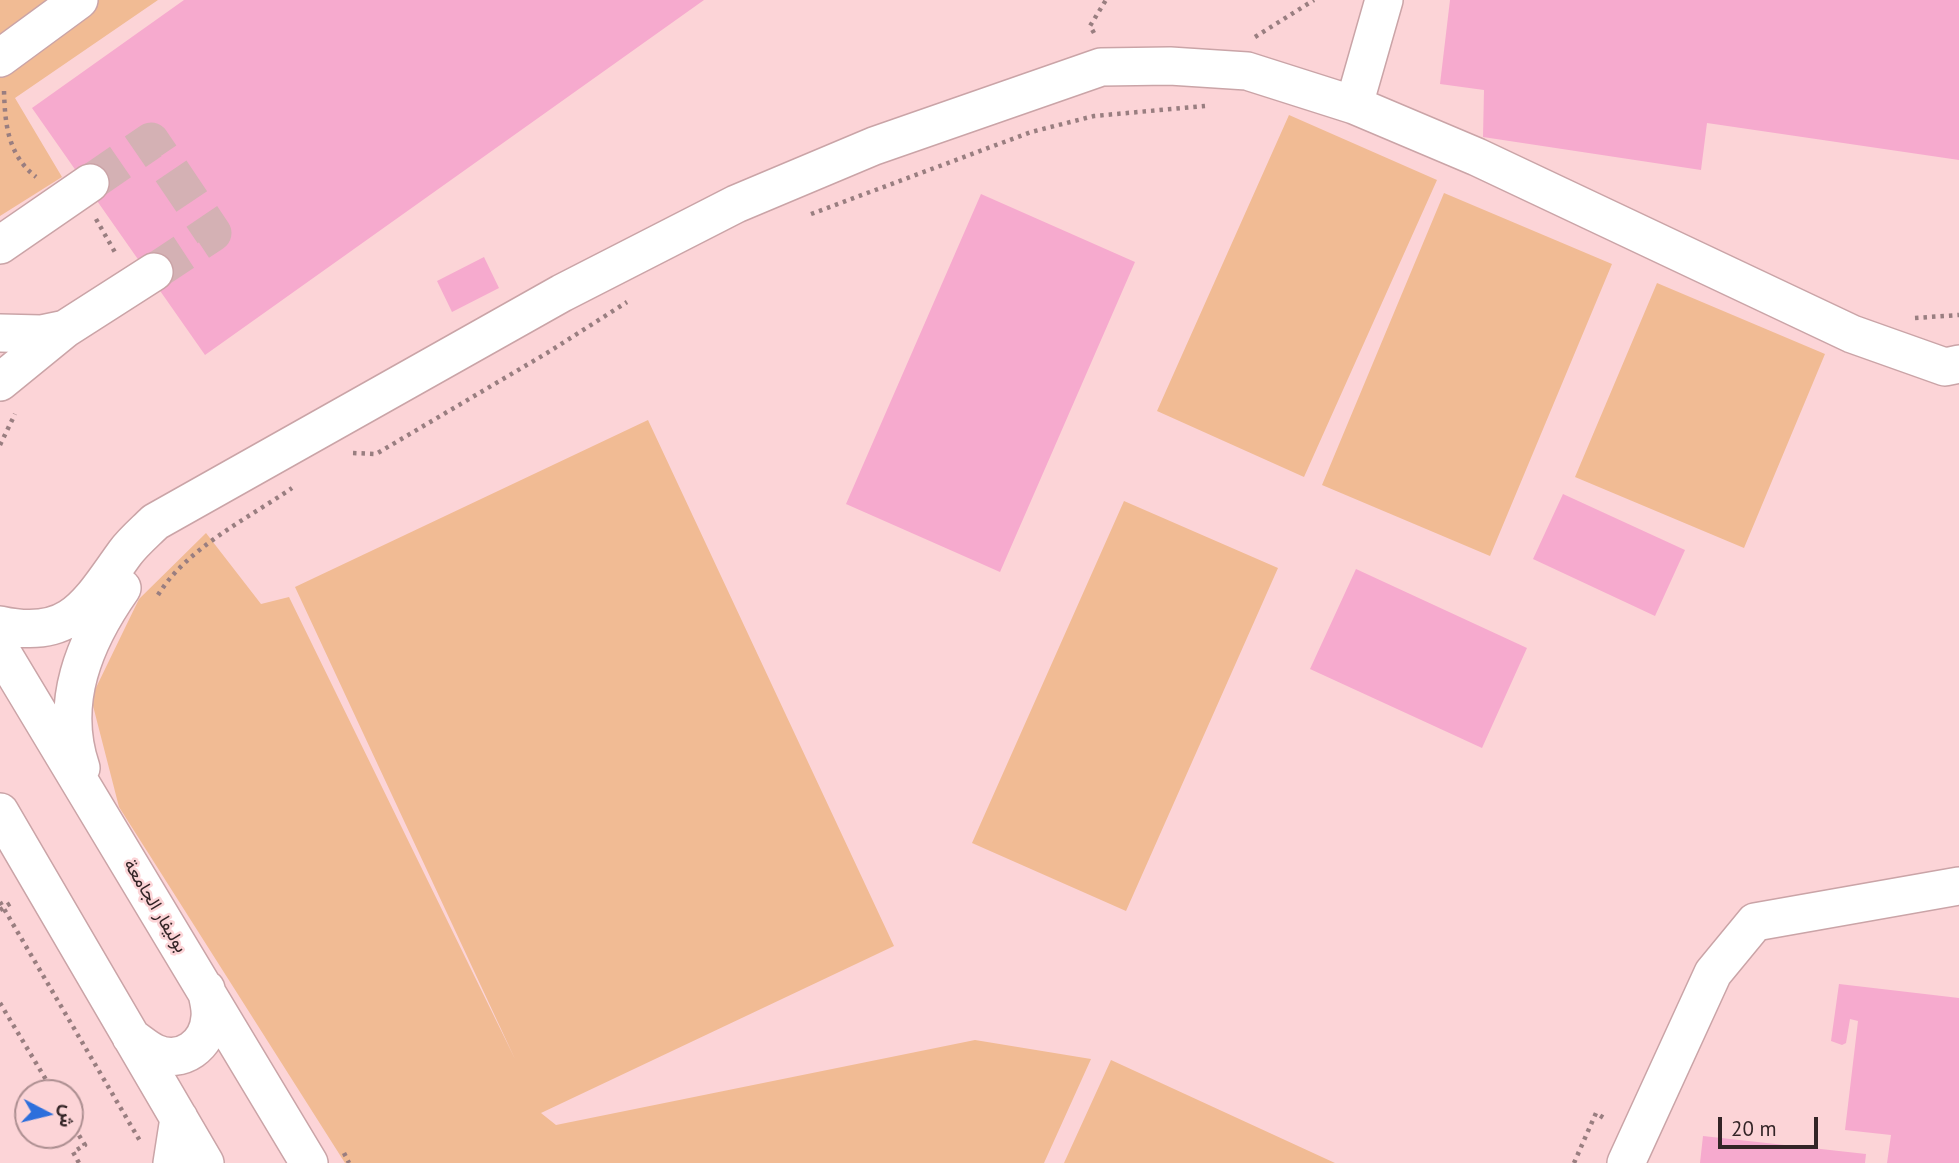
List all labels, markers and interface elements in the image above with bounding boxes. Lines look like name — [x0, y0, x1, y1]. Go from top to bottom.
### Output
street label: بوليفار الجامعة — [119, 855, 191, 957]
north arrow — [14, 1079, 84, 1149]
text: ش — [55, 1104, 81, 1129]
scale bar — [1721, 1104, 1821, 1148]
text: 20 m — [1731, 1115, 1777, 1142]

